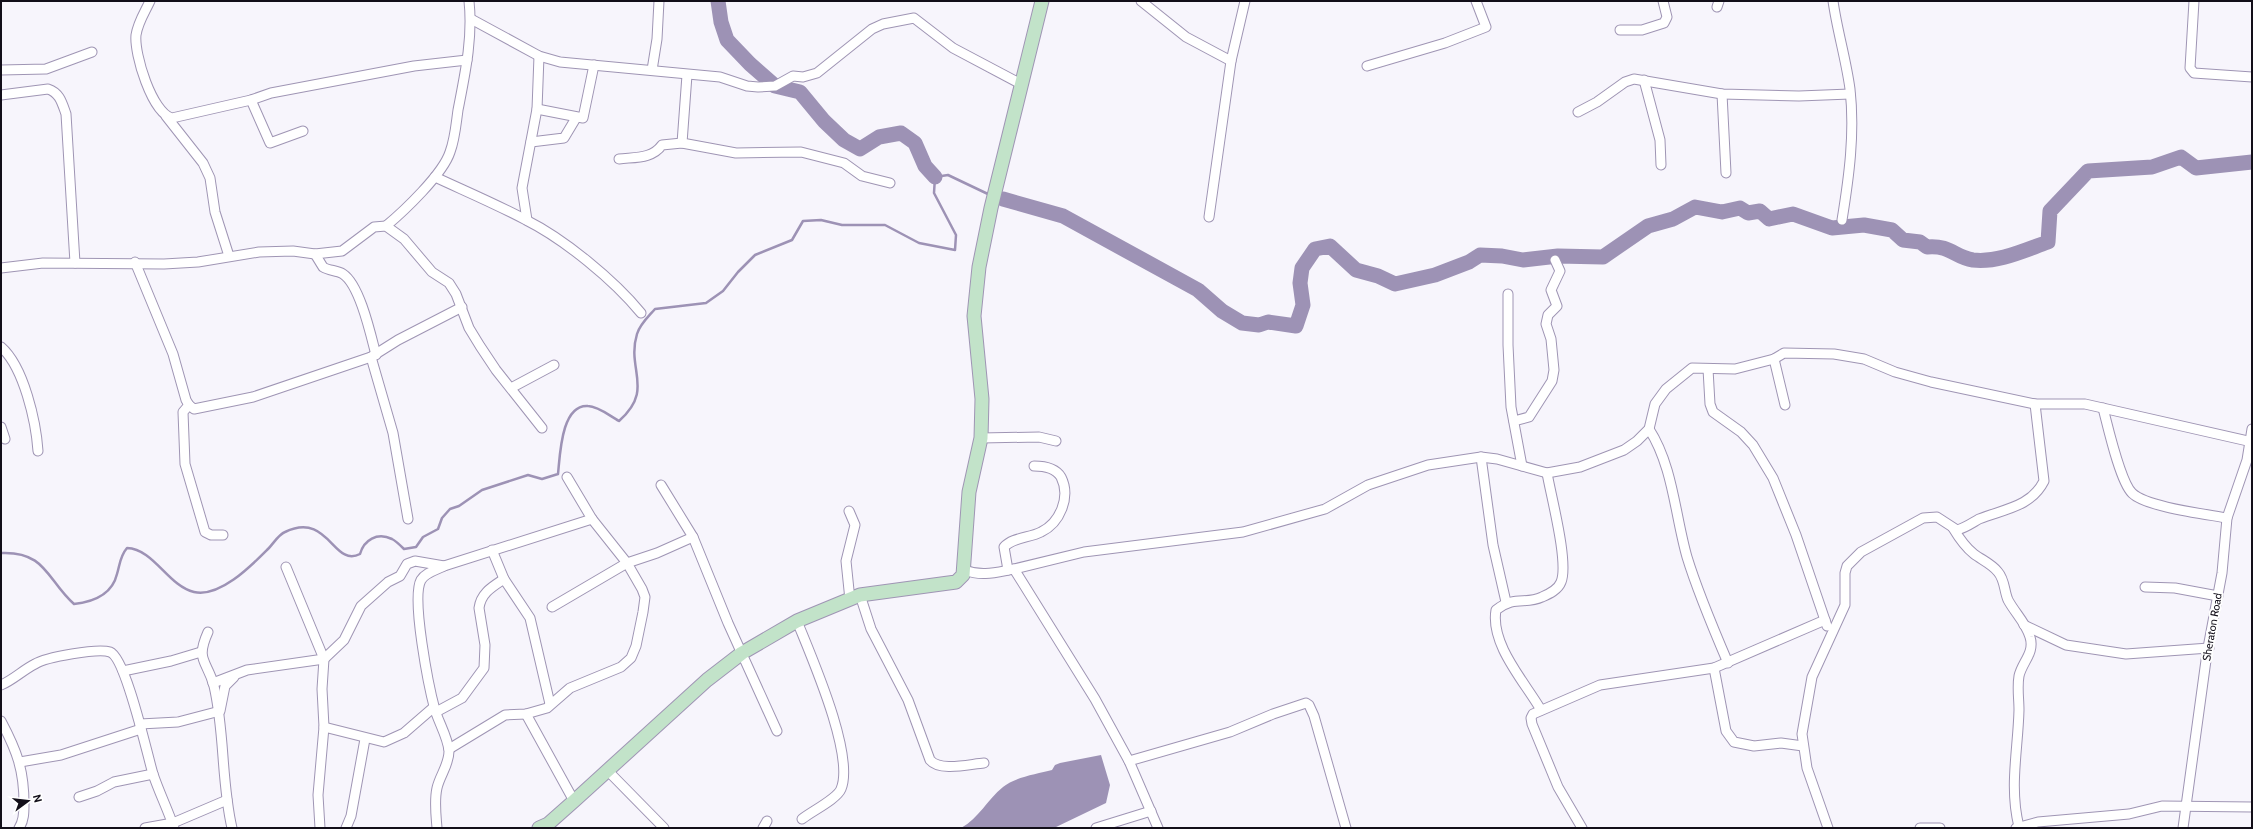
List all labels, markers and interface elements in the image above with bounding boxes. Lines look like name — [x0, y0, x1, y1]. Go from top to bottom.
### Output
street label: Sheraton Road — [2199, 592, 2225, 662]
north arrow — [8, 781, 48, 821]
text: N — [30, 793, 45, 804]

